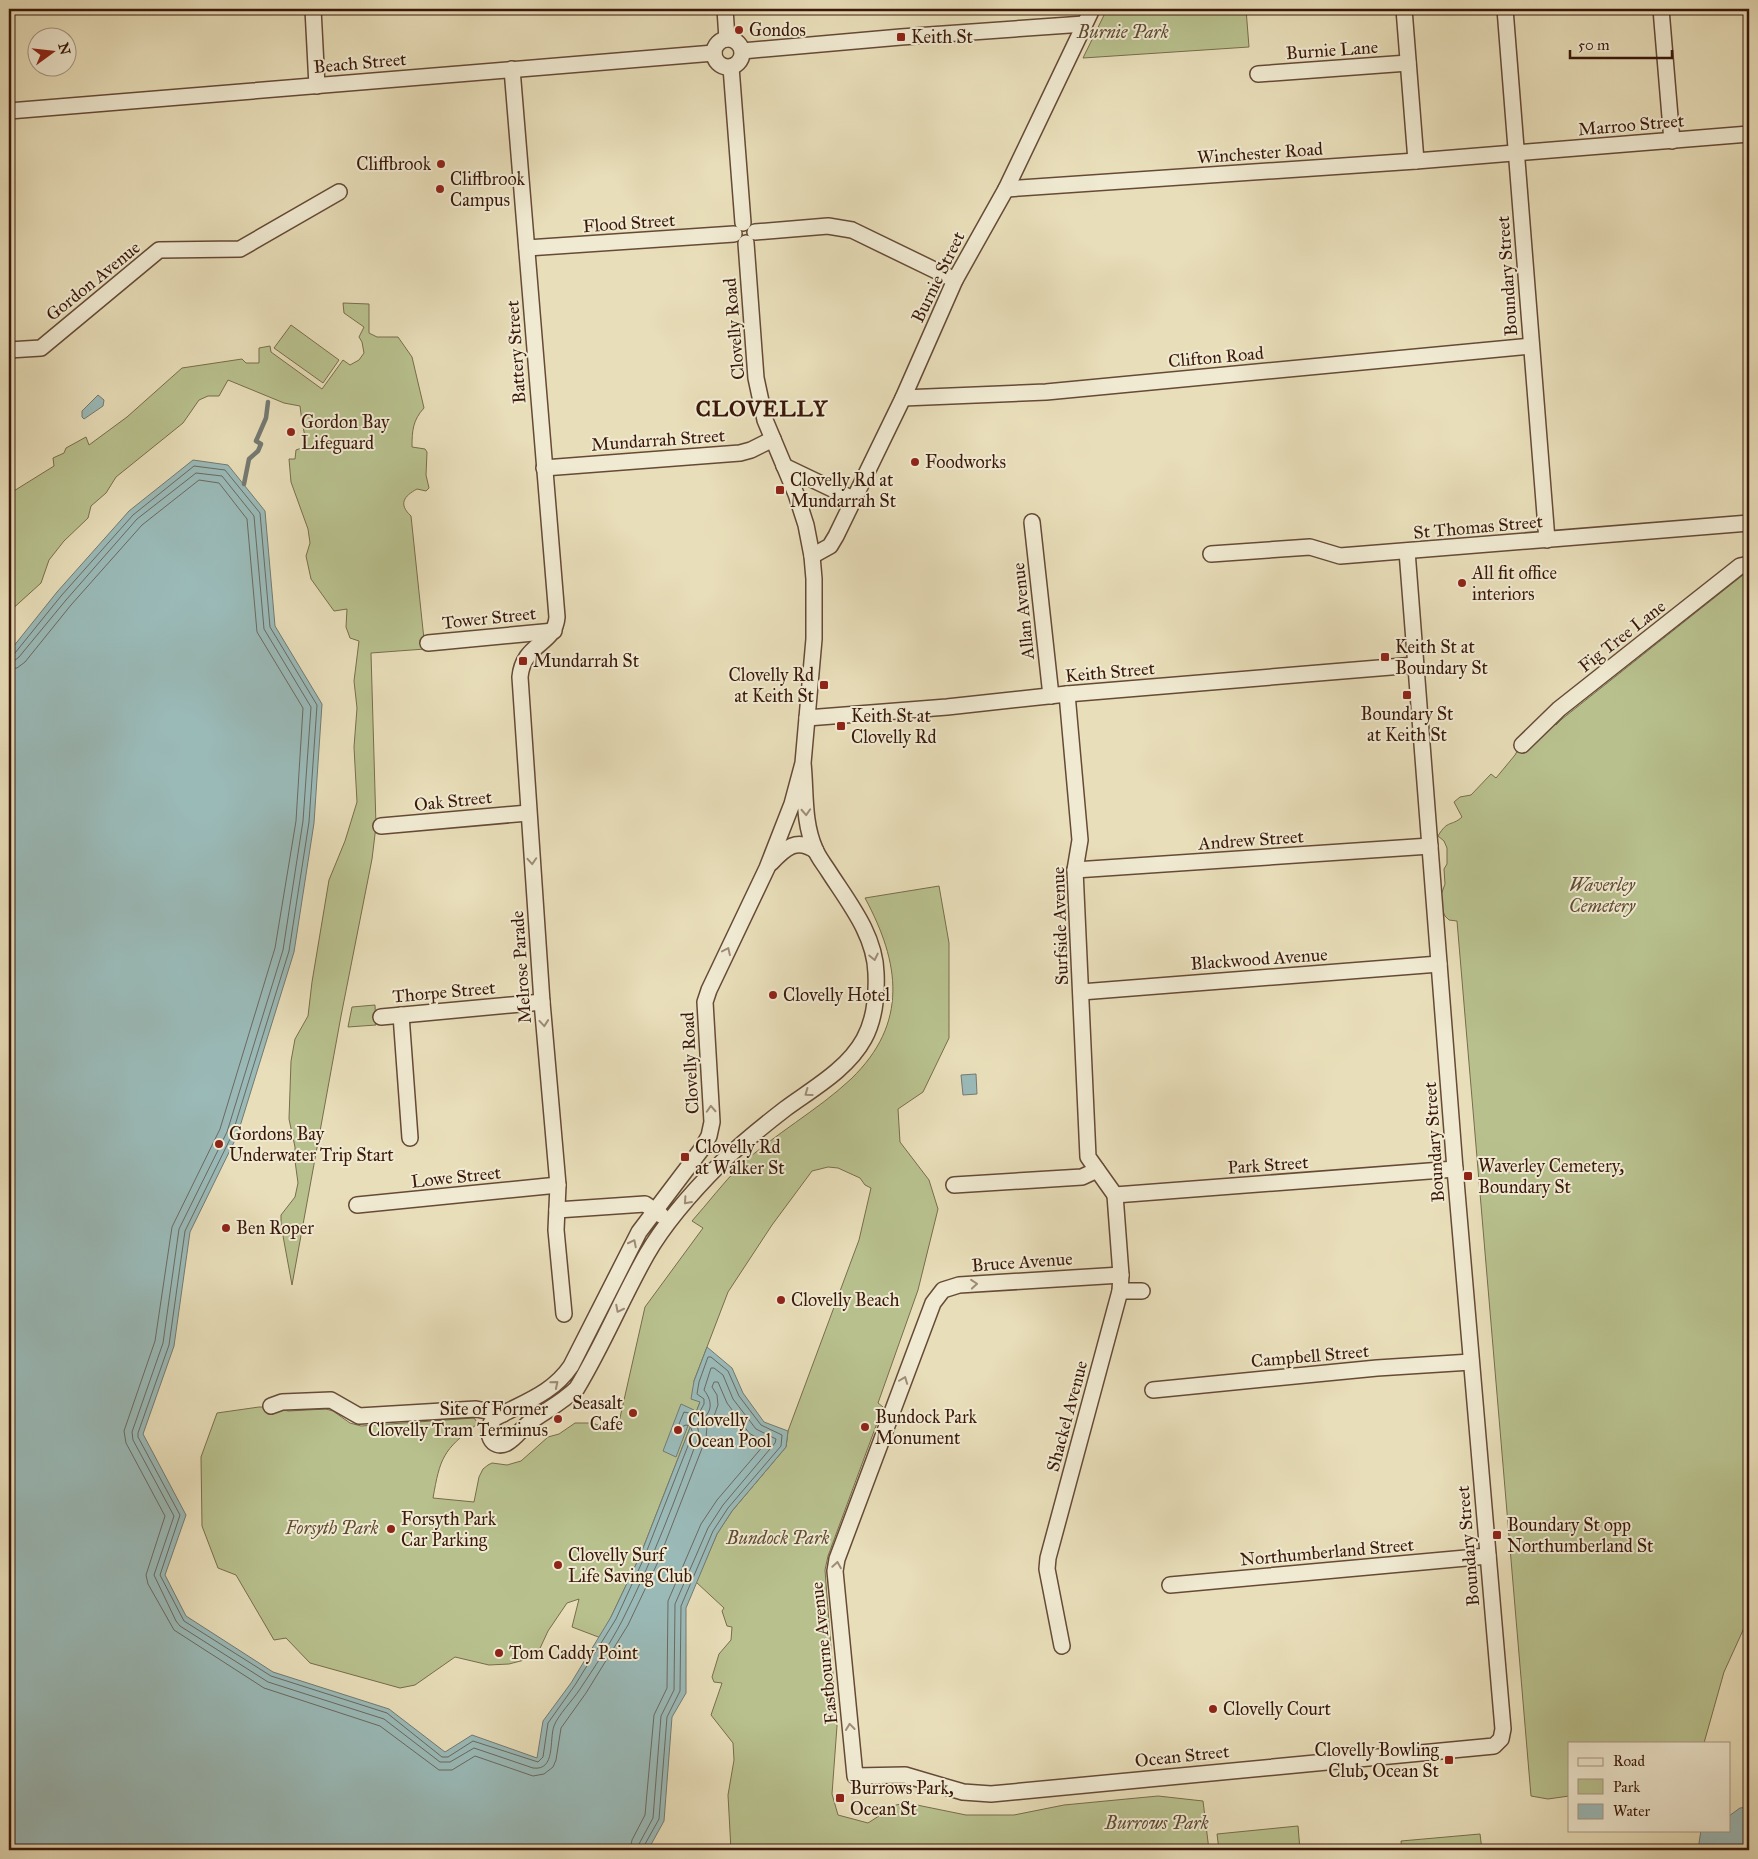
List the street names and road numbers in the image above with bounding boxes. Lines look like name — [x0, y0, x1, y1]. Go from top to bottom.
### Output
street label: Burnie Lane — [1285, 36, 1379, 64]
street label: Beach Street — [313, 48, 408, 78]
street label: Marroo Street — [1577, 109, 1686, 141]
street label: Winchester Road — [1196, 138, 1324, 168]
street label: Flood Street — [582, 209, 677, 237]
street label: Boundary Street — [1492, 214, 1522, 337]
street label: Burnie Street — [906, 227, 970, 326]
street label: Gordon Avenue — [41, 236, 145, 326]
street label: Clovelly Road — [719, 277, 749, 381]
street label: Battery Street — [501, 299, 531, 404]
street label: Clifton Road — [1167, 342, 1265, 372]
street label: Mundarrah Street — [590, 424, 726, 456]
street label: St Thomas Street — [1412, 510, 1544, 544]
street label: Allan Avenue — [1007, 562, 1039, 661]
street label: Fig Tree Lane — [1574, 595, 1671, 678]
street label: Tower Street — [441, 602, 538, 634]
street label: Keith Street — [1064, 657, 1156, 687]
street label: Oak Street — [413, 786, 494, 816]
street label: Andrew Street — [1197, 825, 1305, 855]
street label: Surfside Avenue — [1047, 866, 1073, 986]
street label: Melrose Parade — [506, 910, 536, 1024]
street label: Blackwood Avenue — [1190, 943, 1328, 975]
street label: Thorpe Street — [392, 976, 497, 1007]
street label: Clovelly Road — [676, 1011, 704, 1115]
street label: Boundary Street — [1419, 1080, 1449, 1203]
street label: Park Street — [1227, 1151, 1310, 1179]
street label: Lowe Street — [410, 1161, 503, 1193]
street label: Bruce Avenue — [971, 1247, 1073, 1277]
street label: Campbell Street — [1250, 1340, 1371, 1372]
street label: Shackel Avenue — [1042, 1358, 1092, 1474]
street label: Boundary Street — [1452, 1484, 1484, 1607]
street label: Northumberland Street — [1239, 1533, 1415, 1571]
street label: Eastbourne Avenue — [806, 1581, 842, 1725]
street label: Ocean Street — [1134, 1740, 1231, 1772]

